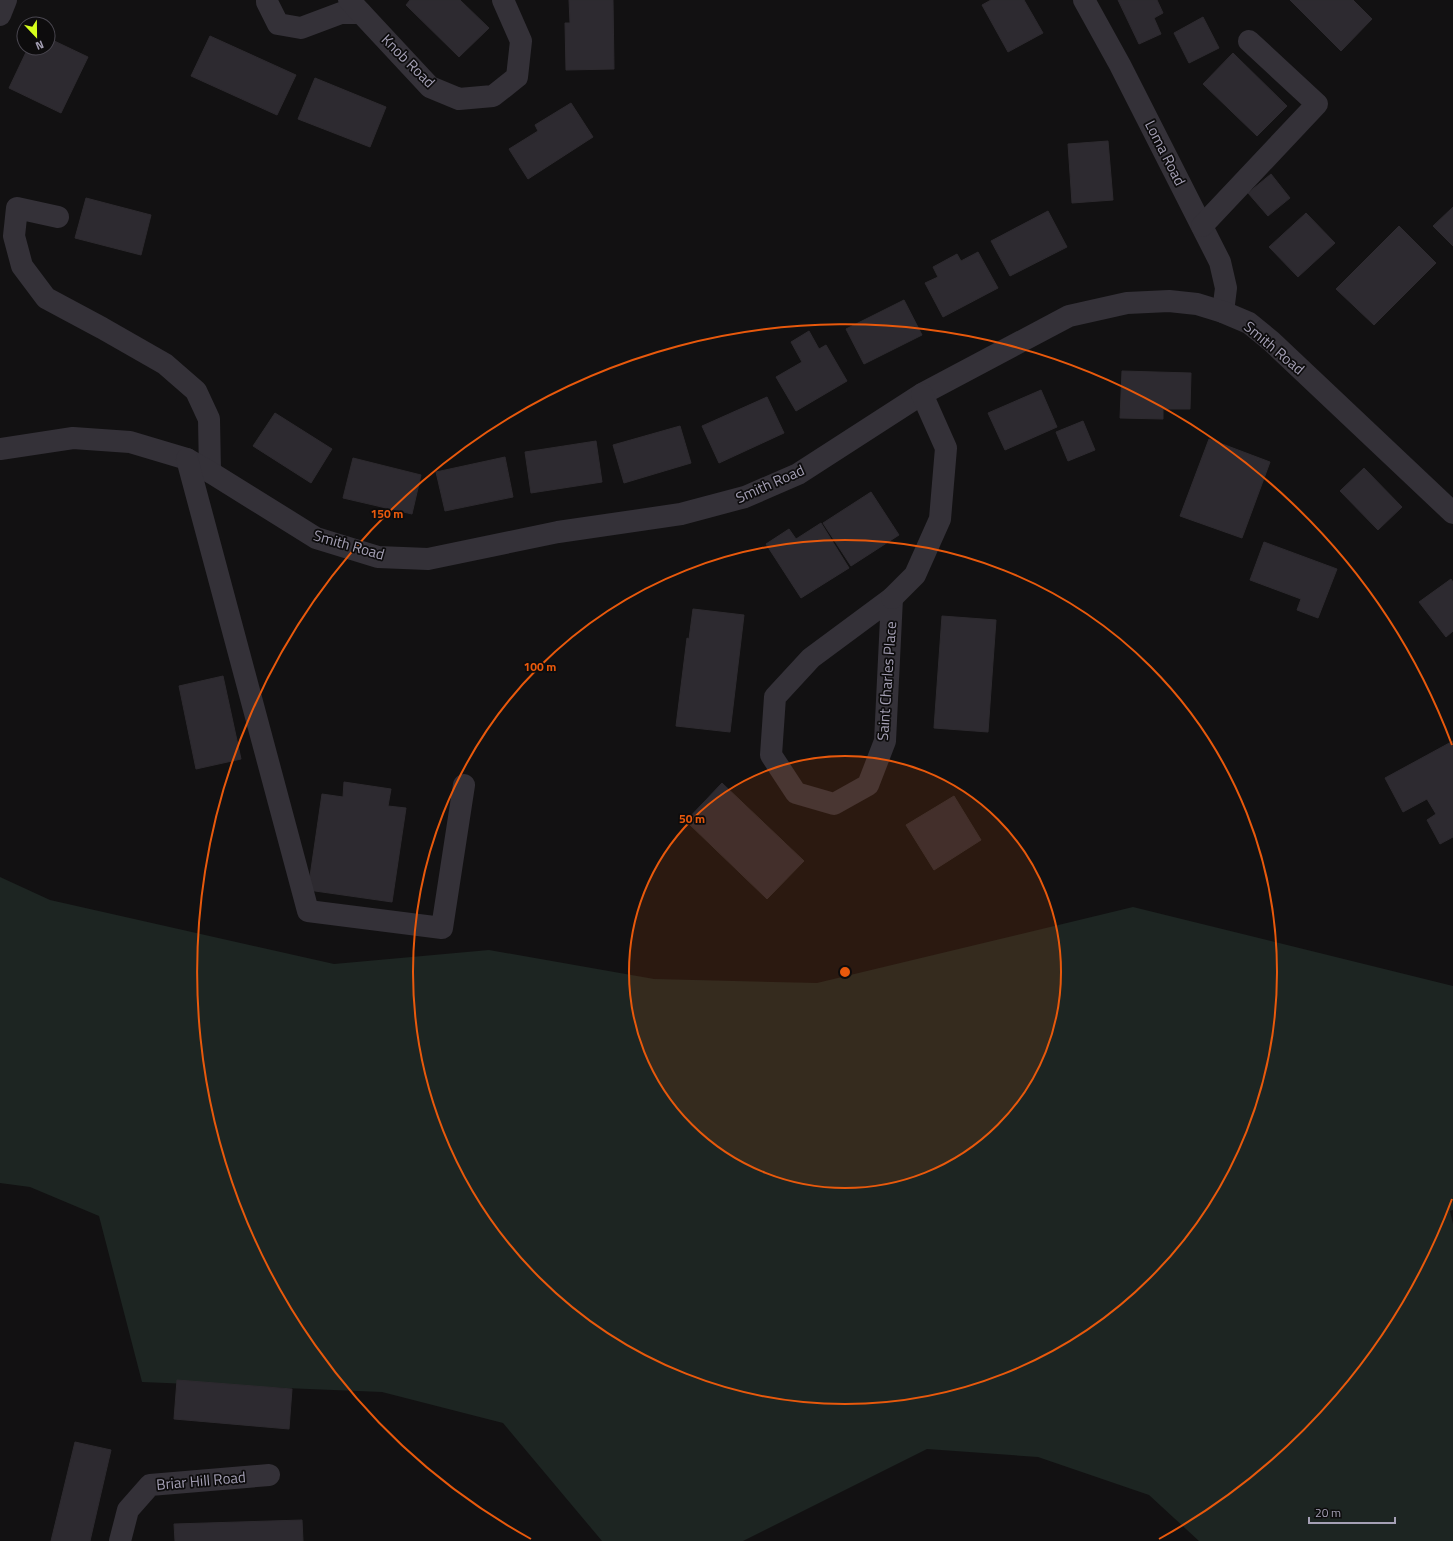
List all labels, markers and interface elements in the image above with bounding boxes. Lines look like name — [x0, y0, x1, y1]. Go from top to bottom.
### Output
north arrow — [16, 16, 56, 56]
street label: Knob Road — [376, 28, 441, 93]
text: N — [33, 36, 46, 54]
street label: Loma Road — [1139, 116, 1192, 190]
street label: Smith Road — [1239, 315, 1310, 380]
street label: Smith Road — [732, 458, 808, 509]
text: 150 m — [371, 504, 403, 523]
street label: Smith Road — [311, 523, 387, 566]
street label: Saint Charles Place — [871, 620, 902, 741]
text: 100 m — [524, 657, 556, 676]
text: 50 m — [679, 809, 705, 828]
centre of rings — [838, 965, 852, 979]
street label: Briar Hill Road — [155, 1465, 247, 1496]
scale bar — [1309, 1499, 1395, 1525]
text: 20 m — [1315, 1503, 1341, 1522]

